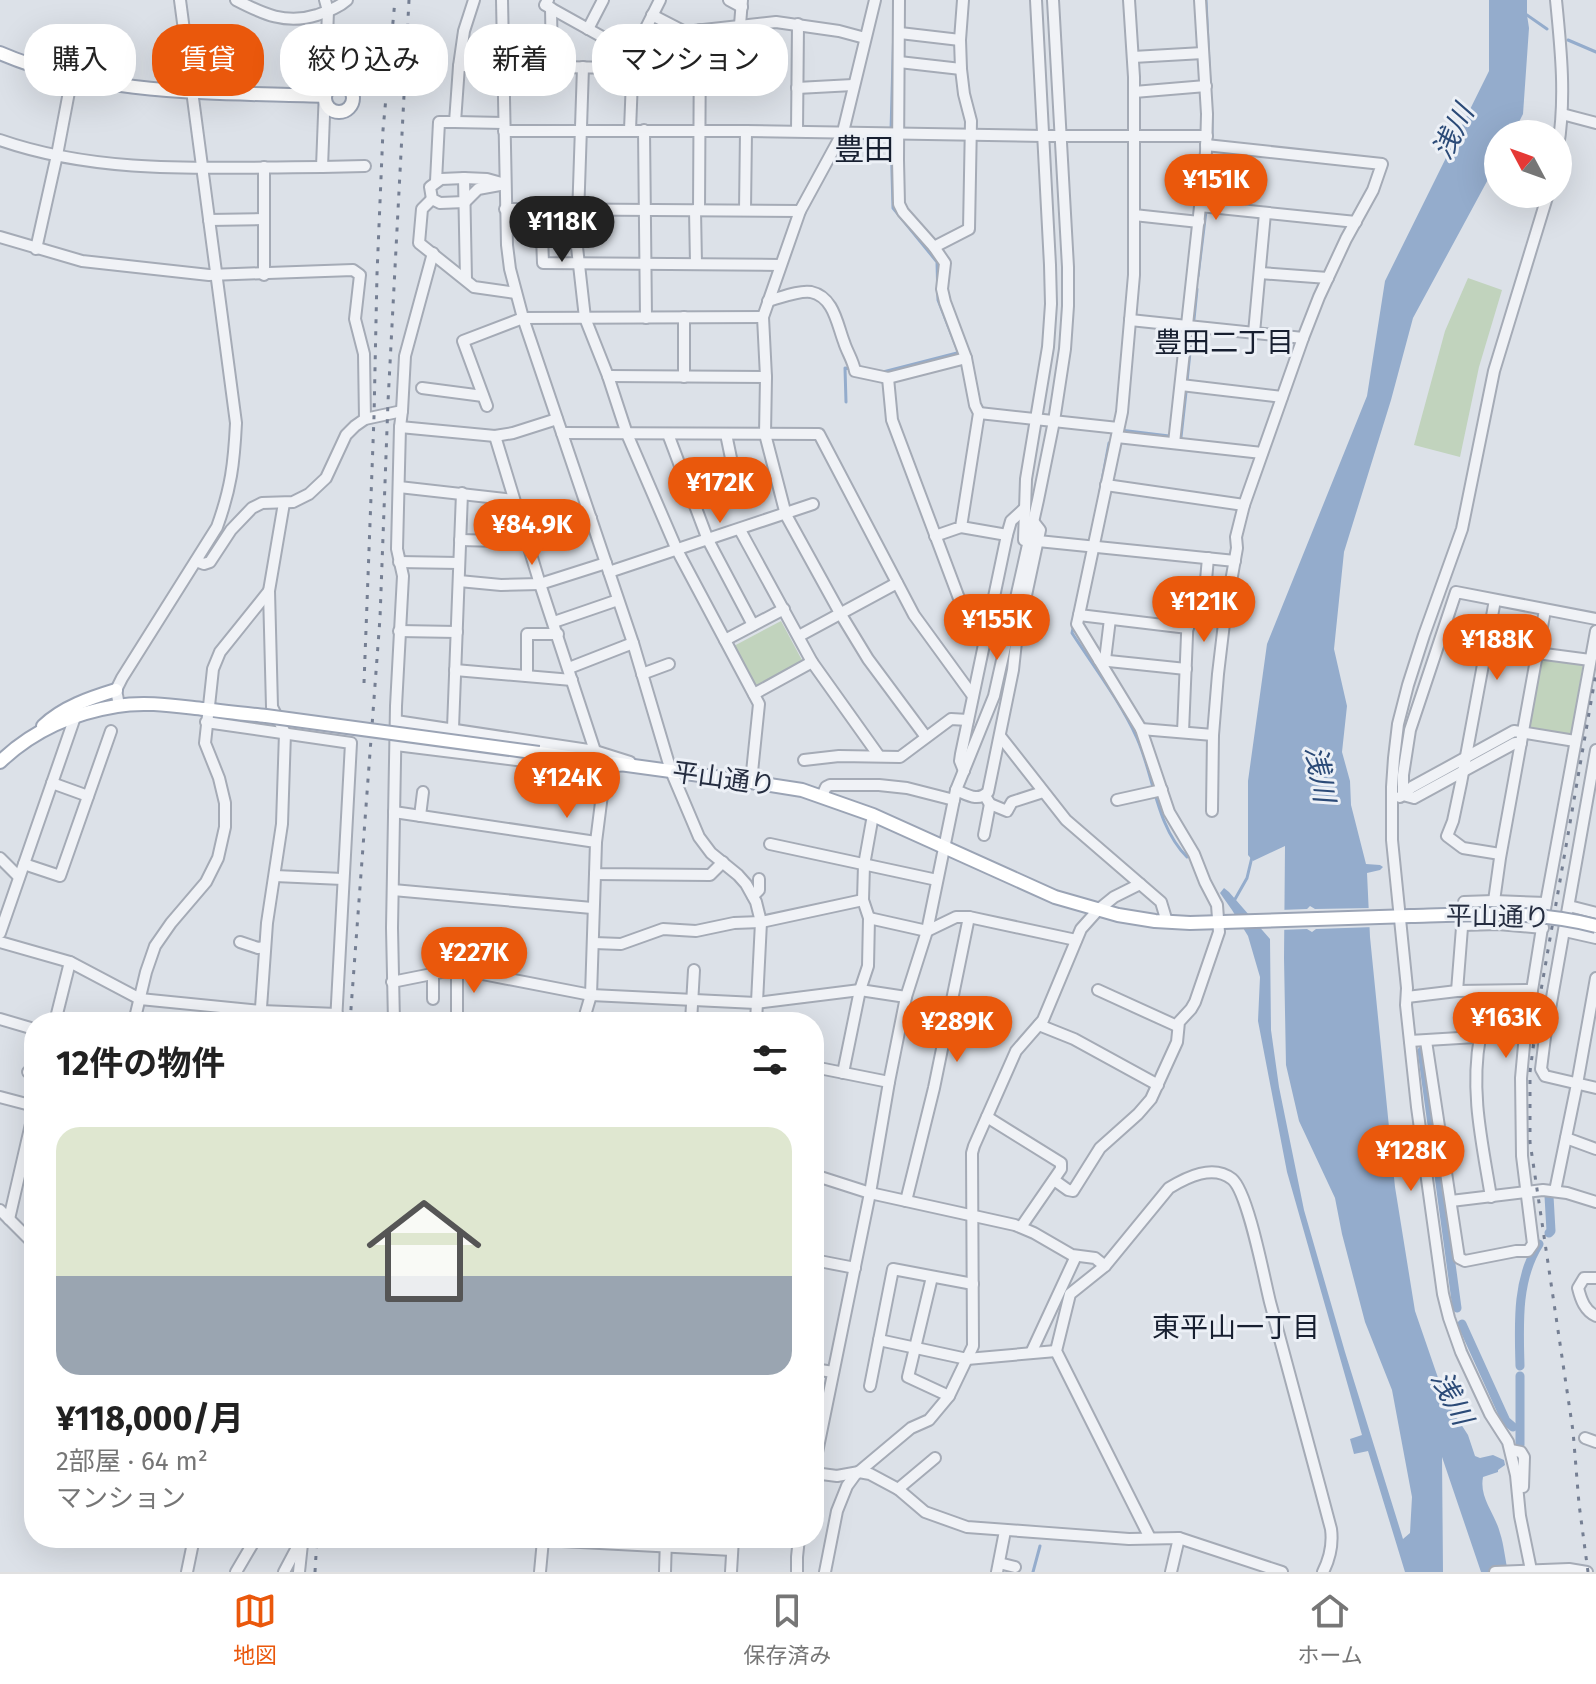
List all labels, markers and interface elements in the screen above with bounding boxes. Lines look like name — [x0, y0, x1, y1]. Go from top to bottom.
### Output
chip: 購入 — [24, 24, 136, 96]
chip: 賃貸 — [152, 24, 264, 96]
chip: 絞り込み — [280, 24, 448, 96]
chip: 新着 — [464, 24, 576, 96]
chip: マンション — [592, 24, 788, 96]
water label: 浅川 — [1426, 97, 1482, 164]
north arrow — [1484, 120, 1572, 208]
map controls — [1484, 120, 1572, 208]
district label: 豊田 — [834, 132, 894, 168]
pin: ¥151K — [1160, 154, 1272, 222]
text: ¥151K — [1182, 164, 1250, 195]
pin: ¥118K — [506, 196, 618, 264]
text: ¥118K — [527, 206, 597, 237]
district label: 豊田二丁目 — [1154, 326, 1294, 359]
pin: ¥172K — [664, 457, 776, 525]
text: ¥172K — [686, 467, 754, 498]
pin: ¥84.9K — [467, 499, 597, 567]
text: ¥84.9K — [492, 509, 573, 540]
pin: ¥121K — [1148, 576, 1260, 644]
text: ¥121K — [1170, 586, 1238, 617]
pin: ¥155K — [941, 594, 1053, 662]
text: ¥155K — [962, 604, 1032, 635]
pin: ¥188K — [1441, 614, 1553, 682]
text: ¥188K — [1461, 624, 1533, 655]
water label: 浅川 — [1299, 744, 1342, 807]
pin: ¥124K — [511, 752, 623, 820]
street label: 平山通り — [670, 756, 778, 802]
text: ¥124K — [532, 762, 602, 793]
street label: 平山通り — [1446, 901, 1550, 933]
pin: ¥227K — [418, 927, 530, 995]
text: ¥227K — [439, 937, 509, 968]
pin: ¥163K — [1450, 992, 1562, 1060]
pin: ¥289K — [901, 996, 1013, 1064]
text: ¥163K — [1471, 1002, 1541, 1033]
text: ¥289K — [920, 1006, 994, 1037]
icon: filters — [748, 1038, 792, 1082]
text: 12件の物件 — [56, 1043, 225, 1084]
pin: ¥128K — [1355, 1125, 1467, 1193]
text: ¥128K — [1375, 1135, 1447, 1166]
icon: home — [352, 1179, 496, 1323]
district label: 東平山一丁目 — [1152, 1311, 1320, 1344]
water label: 浅川 — [1425, 1366, 1481, 1433]
text: ¥118,000/月 — [56, 1398, 244, 1439]
text: 2部屋 · 64 m² — [56, 1446, 208, 1477]
text: マンション — [56, 1483, 186, 1514]
tab: 地図 — [233, 1589, 277, 1669]
tab: 保存済み — [743, 1589, 831, 1669]
tab: ホーム — [1298, 1589, 1363, 1669]

